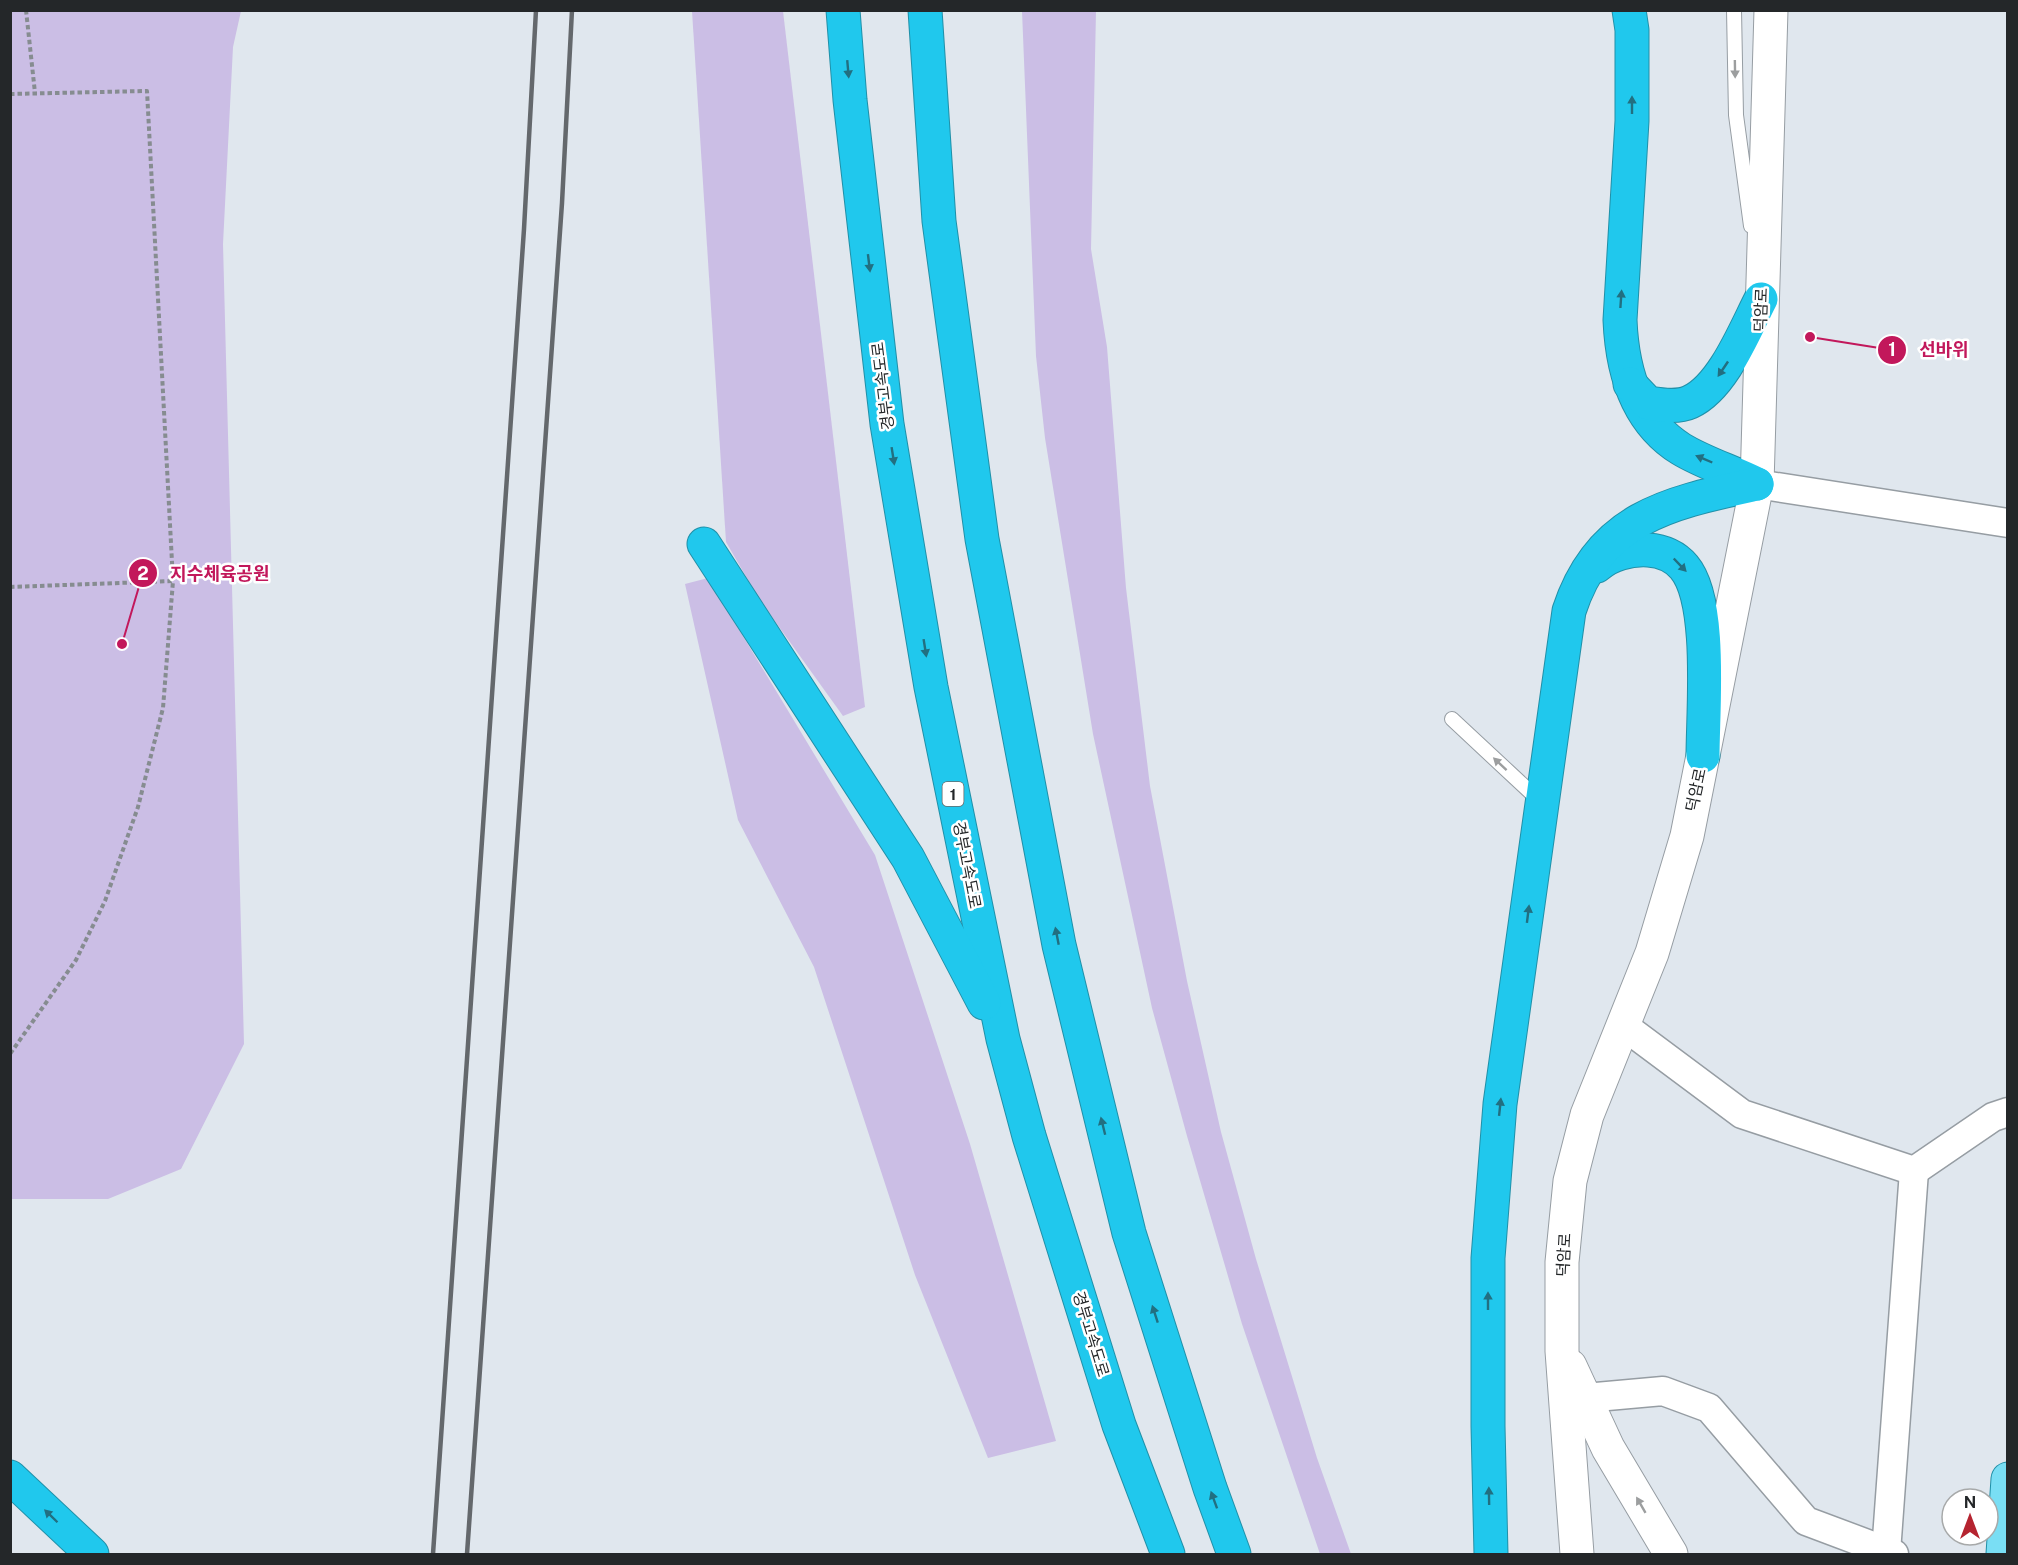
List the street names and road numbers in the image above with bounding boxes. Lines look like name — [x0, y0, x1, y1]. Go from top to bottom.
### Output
street label: 덕암로 — [1751, 287, 1771, 332]
street label: 경부고속도로 — [868, 341, 898, 431]
street label: 덕암로 — [1682, 766, 1710, 814]
road number: 1 — [942, 782, 964, 806]
street label: 경부고속도로 — [949, 820, 985, 910]
street label: 덕암로 — [1553, 1232, 1575, 1278]
street label: 경부고속도로 — [1069, 1289, 1113, 1379]

